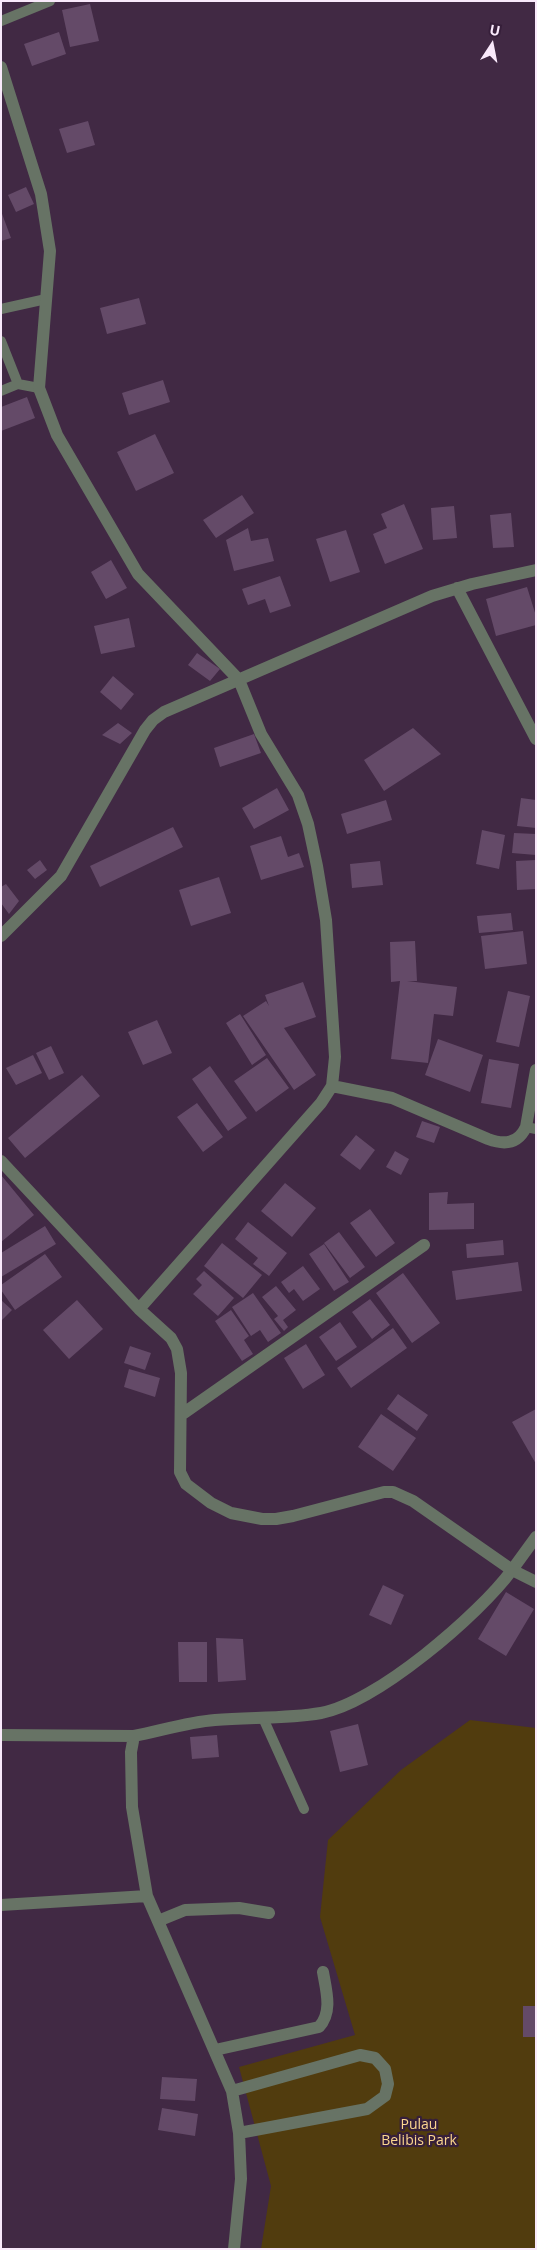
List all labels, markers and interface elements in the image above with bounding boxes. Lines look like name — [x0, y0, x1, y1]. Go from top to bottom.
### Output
text: U — [488, 19, 502, 40]
north arrow — [467, 20, 517, 70]
park label: Pulau Belibis Park — [381, 2117, 457, 2150]

